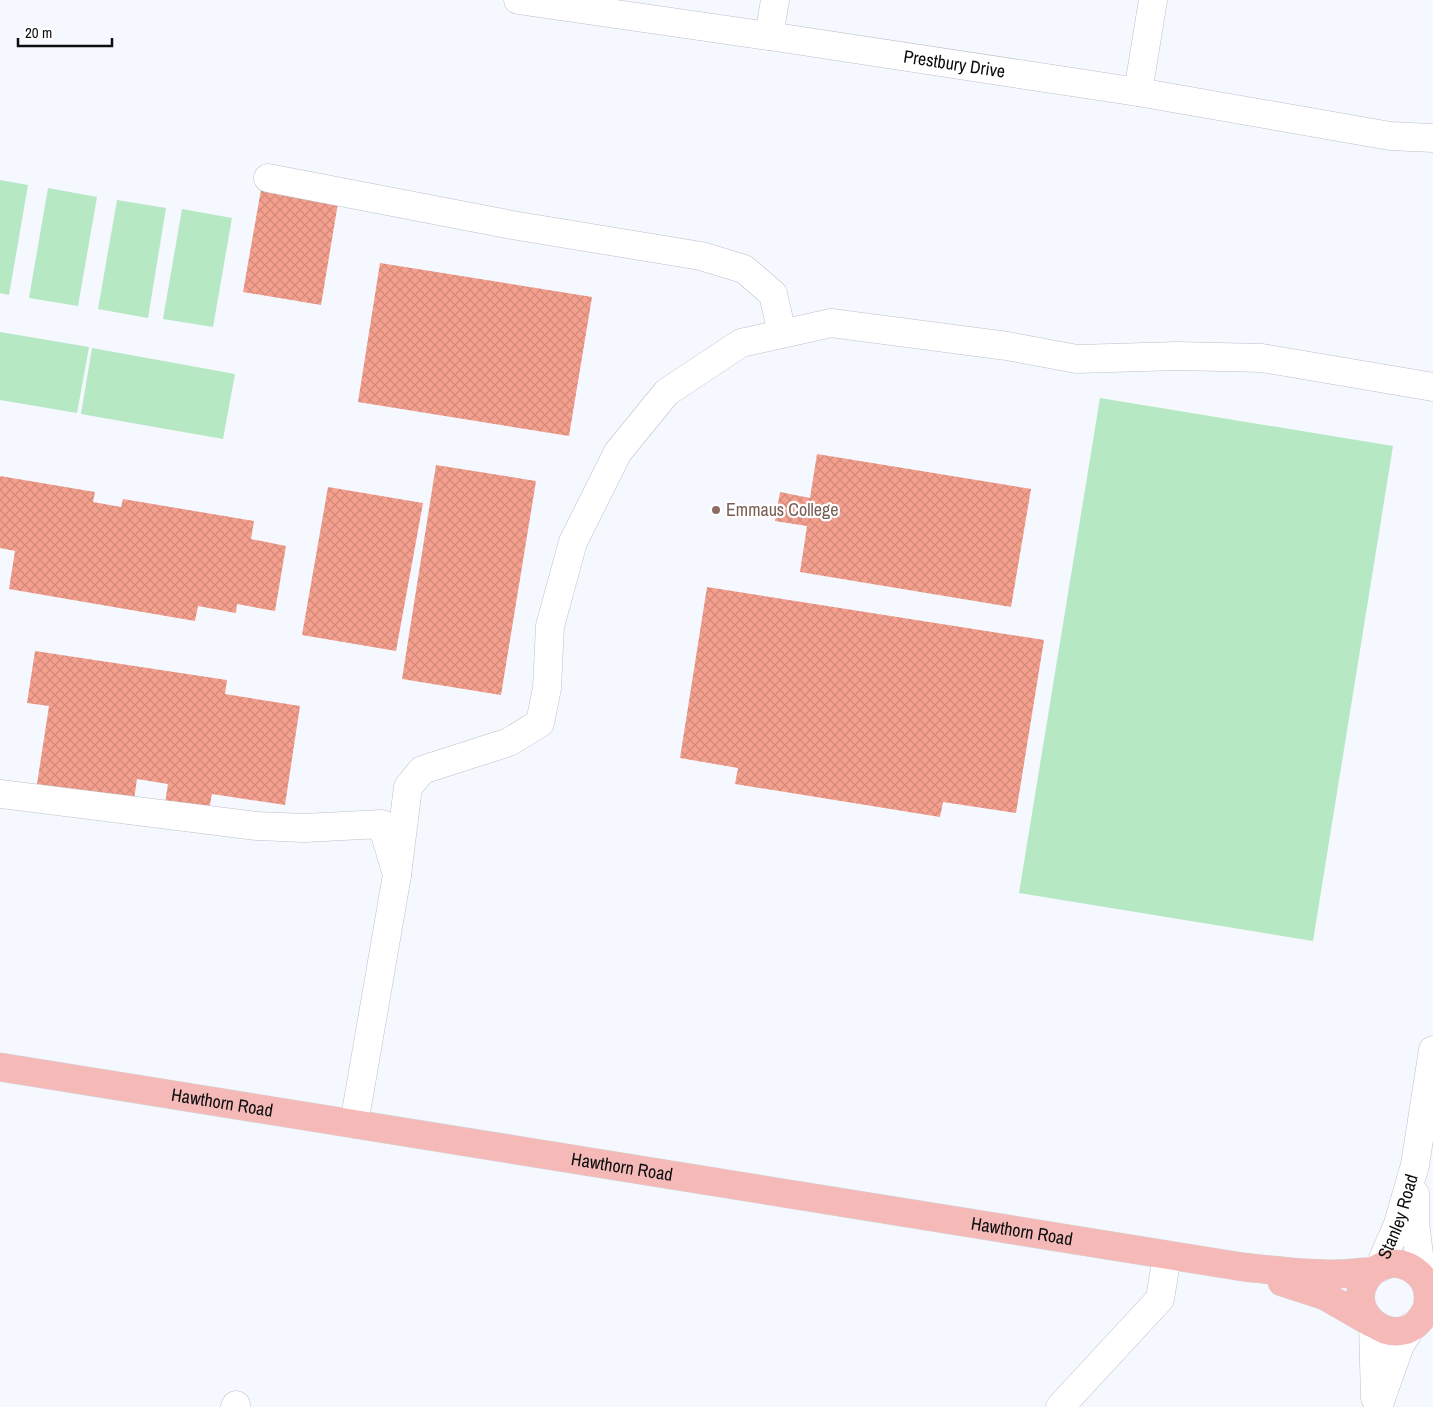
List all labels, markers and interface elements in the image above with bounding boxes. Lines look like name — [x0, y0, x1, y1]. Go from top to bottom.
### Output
scale bar — [18, 15, 111, 47]
text: 20 m — [25, 22, 52, 43]
street label: Prestbury Drive — [902, 44, 1007, 84]
place label: Emmaus College — [726, 497, 838, 522]
marker: Emmaus College — [710, 504, 722, 516]
street label: Hawthorn Road — [170, 1082, 275, 1123]
street label: Hawthorn Road — [569, 1146, 675, 1187]
street label: Stanley Road — [1371, 1171, 1424, 1263]
street label: Hawthorn Road — [969, 1210, 1075, 1251]

